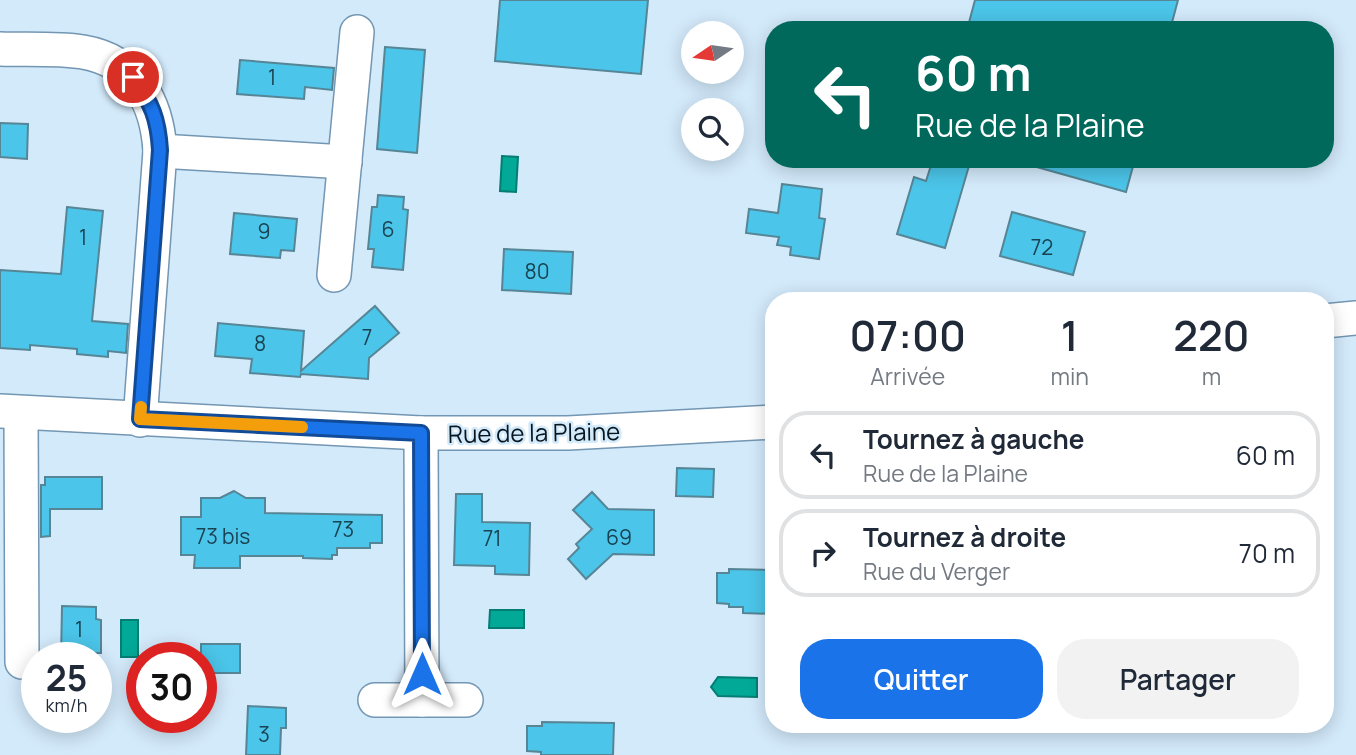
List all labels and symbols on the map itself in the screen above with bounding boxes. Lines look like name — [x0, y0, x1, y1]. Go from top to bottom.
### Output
north arrow — [681, 21, 744, 84]
pin — [103, 47, 163, 107]
house number: 1 — [268, 63, 276, 91]
house number: 6 — [381, 215, 395, 243]
house number: 9 — [257, 217, 271, 245]
house number: 1 — [79, 223, 87, 251]
house number: 72 — [1031, 233, 1053, 261]
house number: 80 — [524, 257, 550, 285]
house number: 7 — [362, 323, 372, 351]
house number: 8 — [254, 329, 266, 357]
street label: Rue de la Plaine — [448, 414, 620, 450]
house number: 73 — [332, 515, 354, 543]
house number: 73 bis — [196, 522, 250, 550]
house number: 69 — [606, 523, 632, 551]
house number: 71 — [483, 524, 501, 552]
house number: 1 — [75, 615, 83, 643]
position arrow — [385, 637, 459, 711]
speed limit sign: 30 — [126, 642, 217, 733]
house number: 3 — [258, 720, 270, 748]

